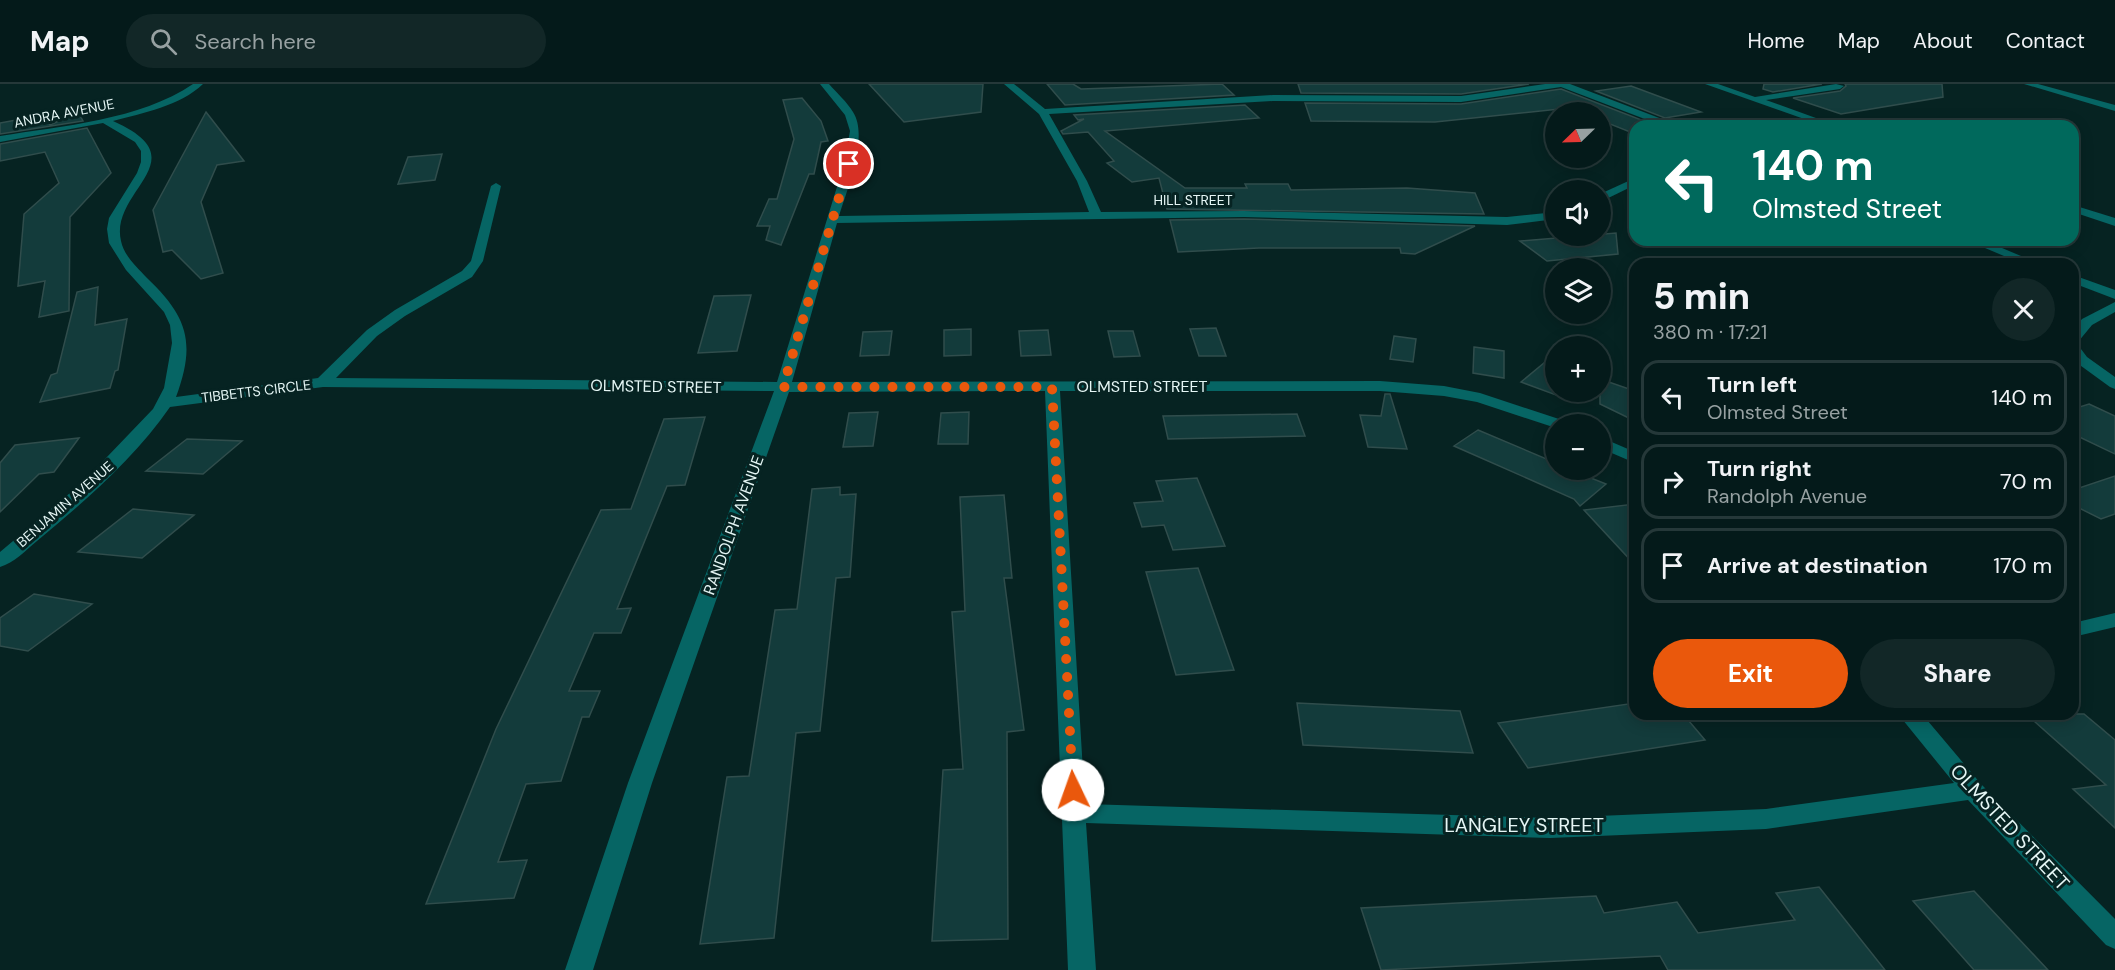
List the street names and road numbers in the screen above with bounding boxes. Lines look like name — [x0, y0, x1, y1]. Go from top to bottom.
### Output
street label: ANDRA AVENUE — [12, 94, 116, 132]
street label: HILL STREET — [1153, 191, 1233, 209]
street label: TIBBETTS CIRCLE — [200, 375, 312, 407]
street label: OLMSTED STREET — [590, 375, 722, 398]
street label: OLMSTED STREET — [1076, 376, 1208, 397]
street label: RANDOLPH AVENUE — [698, 453, 768, 598]
street label: BENJAMIN AVENUE — [13, 457, 117, 551]
street label: OLMSTED STREET — [1945, 758, 2075, 896]
street label: LANGLEY STREET — [1444, 812, 1604, 838]

